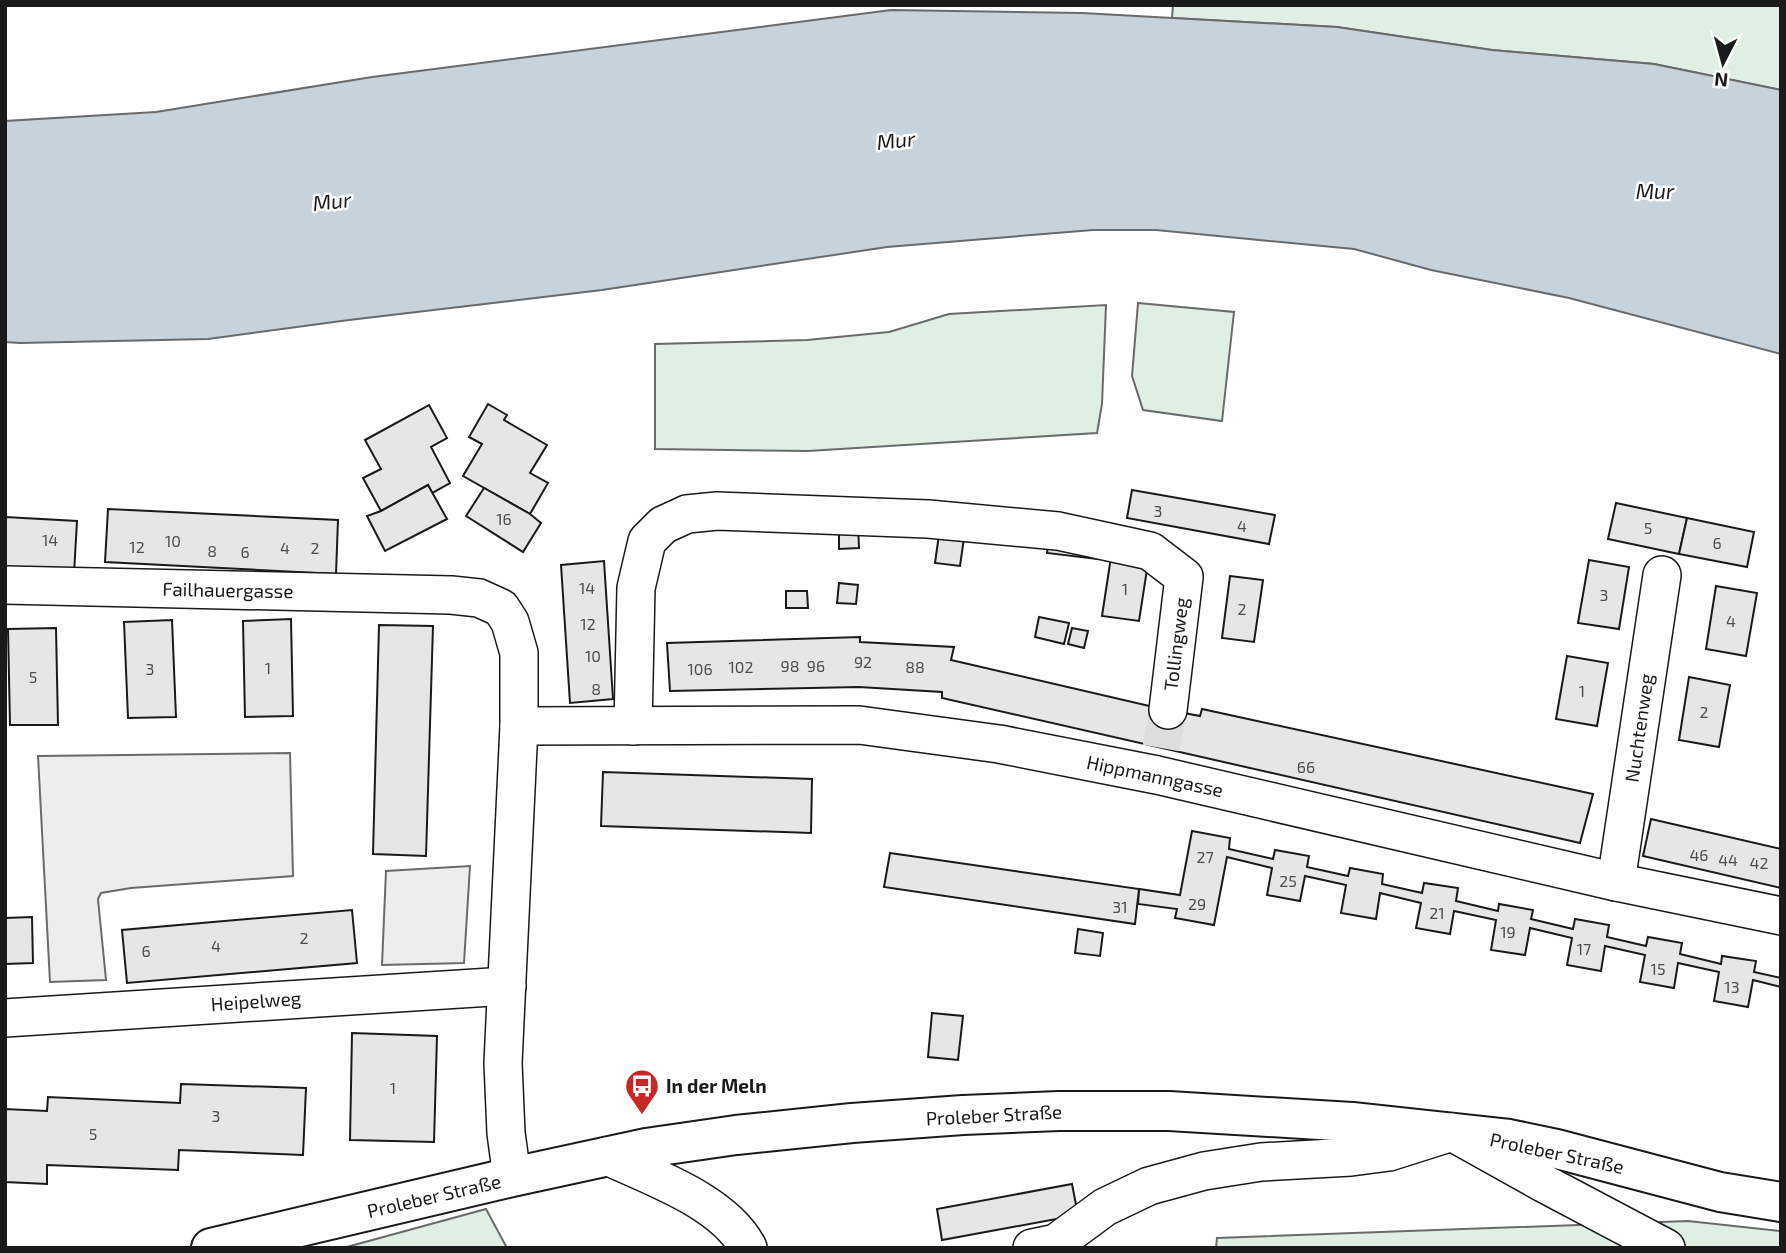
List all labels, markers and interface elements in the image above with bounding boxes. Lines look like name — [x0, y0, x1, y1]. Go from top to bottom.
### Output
north arrow — [1688, 28, 1758, 98]
text: N — [1713, 68, 1729, 93]
water label: Mur — [875, 125, 917, 154]
water label: Mur — [1636, 178, 1675, 203]
water label: Mur — [311, 186, 353, 215]
house number: 3 — [1154, 501, 1162, 520]
house number: 16 — [496, 509, 512, 528]
house number: 4 — [1237, 516, 1247, 535]
house number: 5 — [1644, 518, 1652, 537]
house number: 14 — [42, 530, 58, 549]
house number: 10 — [165, 531, 181, 550]
house number: 6 — [1712, 533, 1722, 552]
house number: 12 — [129, 537, 145, 556]
house number: 4 — [280, 538, 290, 557]
house number: 2 — [311, 538, 320, 557]
house number: 8 — [207, 541, 217, 560]
house number: 6 — [240, 542, 250, 561]
street label: Failhauergasse — [162, 577, 294, 602]
house number: 14 — [579, 578, 595, 597]
house number: 1 — [1122, 579, 1128, 598]
house number: 3 — [1600, 585, 1608, 604]
street label: Tollingweg — [1158, 596, 1193, 692]
house number: 2 — [1238, 599, 1247, 618]
house number: 4 — [1726, 611, 1736, 630]
house number: 12 — [580, 614, 596, 633]
house number: 10 — [585, 646, 601, 665]
house number: 92 — [854, 652, 872, 671]
house number: 98 — [781, 656, 799, 675]
house number: 96 — [807, 656, 825, 675]
house number: 102 — [728, 657, 754, 676]
house number: 88 — [905, 657, 925, 676]
house number: 1 — [265, 658, 271, 677]
house number: 3 — [146, 659, 154, 678]
house number: 106 — [687, 659, 713, 678]
house number: 5 — [29, 667, 37, 686]
street label: Nuchtenweg — [1620, 672, 1658, 784]
house number: 8 — [591, 679, 601, 698]
house number: 1 — [1579, 681, 1585, 700]
house number: 2 — [1700, 702, 1709, 721]
street label: Hippmanngasse — [1085, 750, 1225, 801]
house number: 66 — [1297, 757, 1315, 776]
house number: 46 — [1690, 845, 1709, 864]
house number: 27 — [1196, 847, 1214, 866]
house number: 44 — [1718, 850, 1738, 869]
house number: 42 — [1750, 853, 1768, 872]
house number: 25 — [1279, 871, 1297, 890]
house number: 29 — [1188, 894, 1206, 913]
house number: 31 — [1112, 897, 1128, 916]
house number: 21 — [1429, 903, 1445, 922]
house number: 19 — [1500, 922, 1516, 941]
house number: 2 — [300, 928, 309, 947]
house number: 4 — [211, 936, 221, 955]
house number: 17 — [1577, 939, 1591, 958]
house number: 6 — [141, 941, 151, 960]
house number: 15 — [1651, 959, 1665, 978]
house number: 13 — [1724, 977, 1740, 996]
street label: Heipelweg — [210, 986, 302, 1015]
bus stop icon: In der Meln — [623, 1067, 661, 1116]
place label: In der Meln — [666, 1074, 767, 1097]
house number: 1 — [390, 1078, 396, 1097]
street label: Proleber Straße — [925, 1099, 1063, 1130]
house number: 3 — [212, 1106, 220, 1125]
house number: 5 — [89, 1124, 97, 1143]
street label: Proleber Straße — [1488, 1127, 1626, 1178]
street label: Proleber Straße — [365, 1169, 503, 1222]

